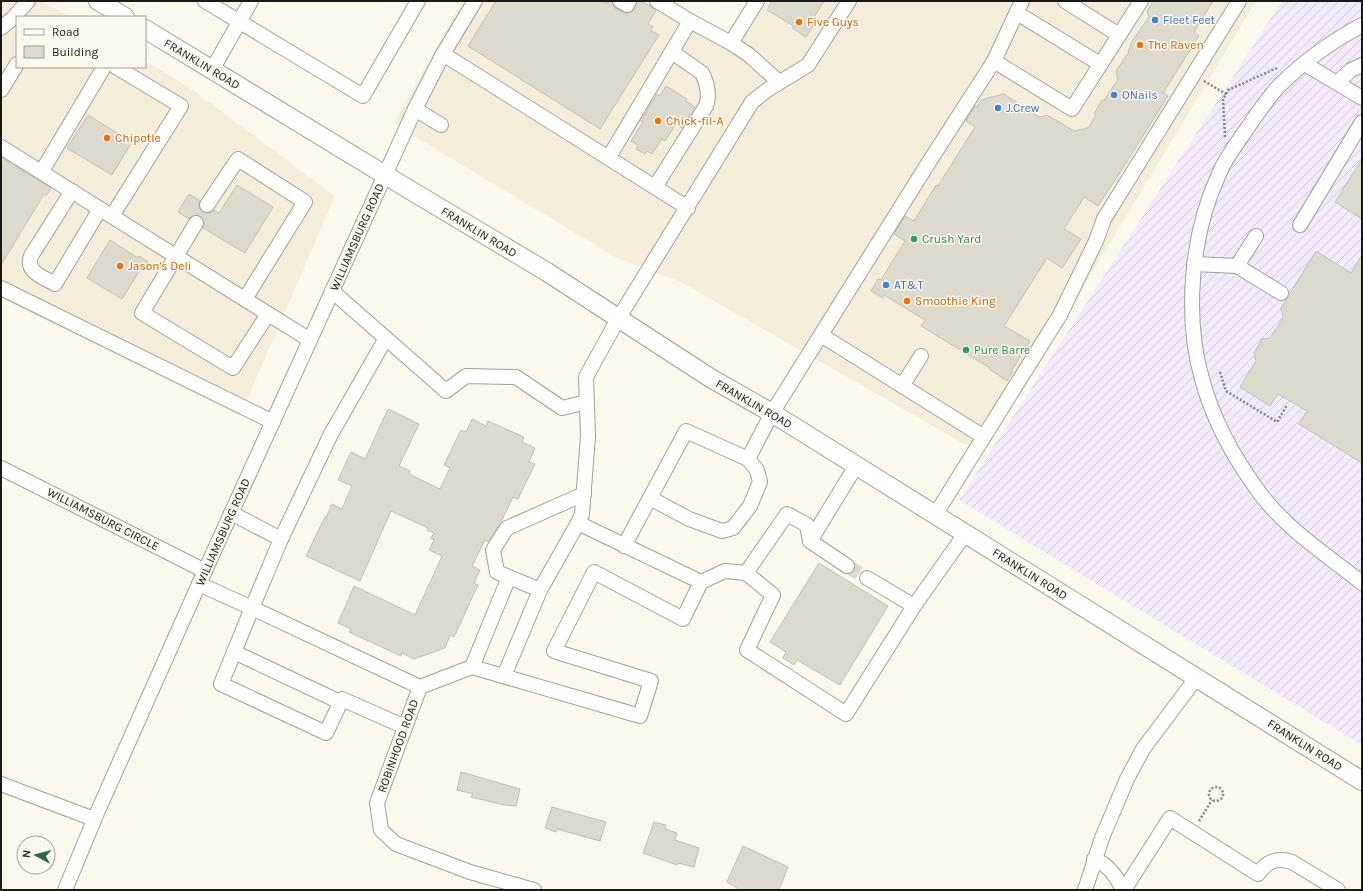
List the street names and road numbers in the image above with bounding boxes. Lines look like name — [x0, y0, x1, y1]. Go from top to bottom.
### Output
street label: FRANKLIN ROAD — [162, 36, 243, 92]
street label: WILLIAMSBURG ROAD — [327, 181, 387, 293]
street label: FRANKLIN ROAD — [439, 204, 520, 260]
street label: FRANKLIN ROAD — [713, 376, 795, 432]
street label: WILLIAMSBURG ROAD — [193, 476, 253, 588]
street label: WILLIAMSBURG CIRCLE — [45, 485, 161, 553]
street label: FRANKLIN ROAD — [990, 545, 1070, 603]
street label: ROBINHOOD ROAD — [375, 697, 421, 795]
street label: FRANKLIN ROAD — [1265, 716, 1345, 774]

